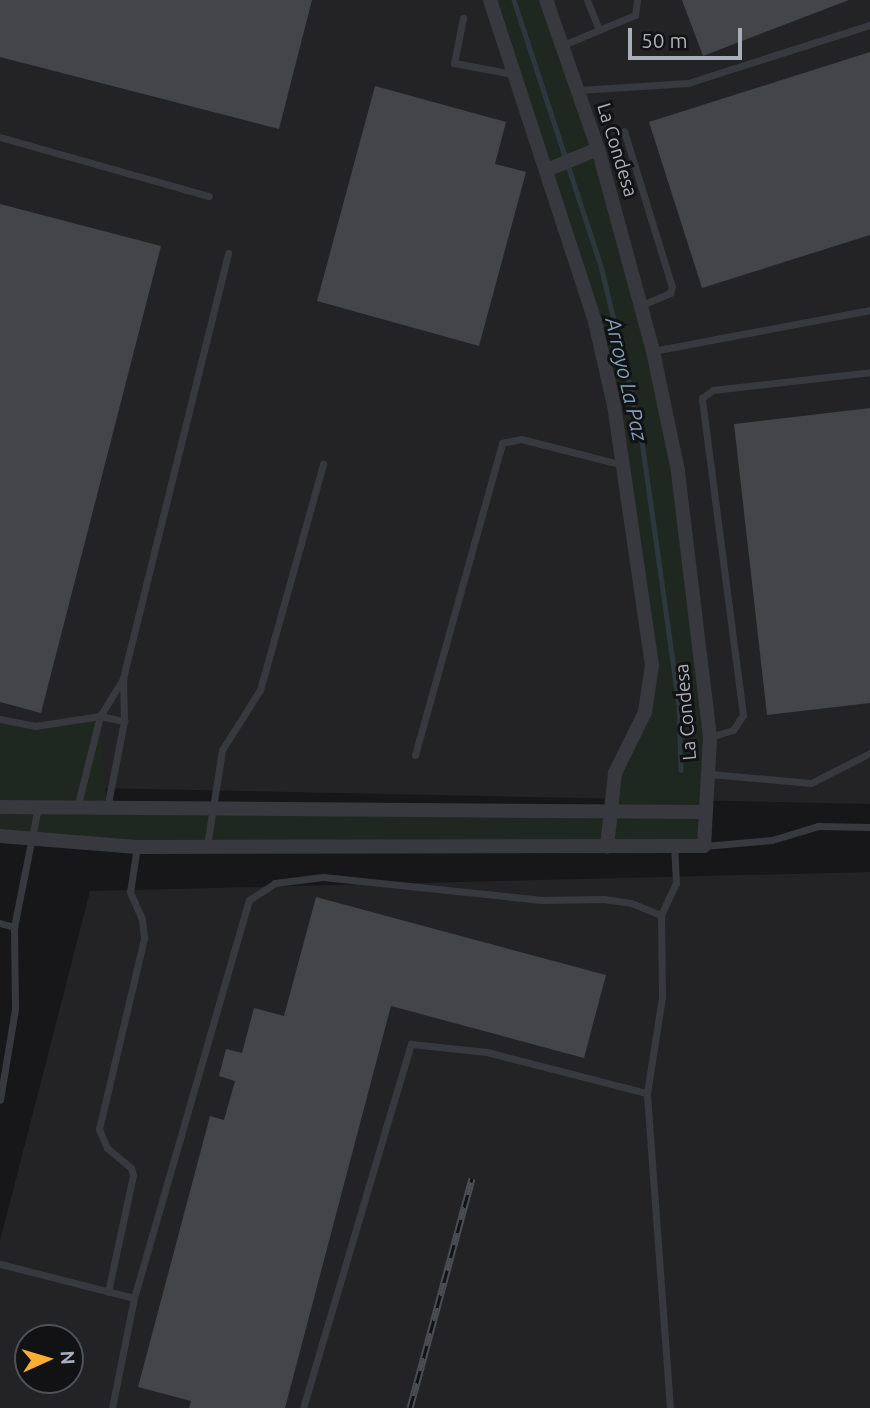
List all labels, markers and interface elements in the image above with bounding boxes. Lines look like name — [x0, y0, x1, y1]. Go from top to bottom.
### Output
scale bar — [632, 14, 746, 58]
text: 50 m — [641, 28, 688, 52]
street label: La Condesa — [592, 100, 642, 200]
water label: Arroyo La Paz — [601, 315, 653, 443]
street label: La Condesa — [670, 663, 702, 761]
north arrow — [14, 1324, 84, 1394]
text: N — [56, 1350, 79, 1366]

